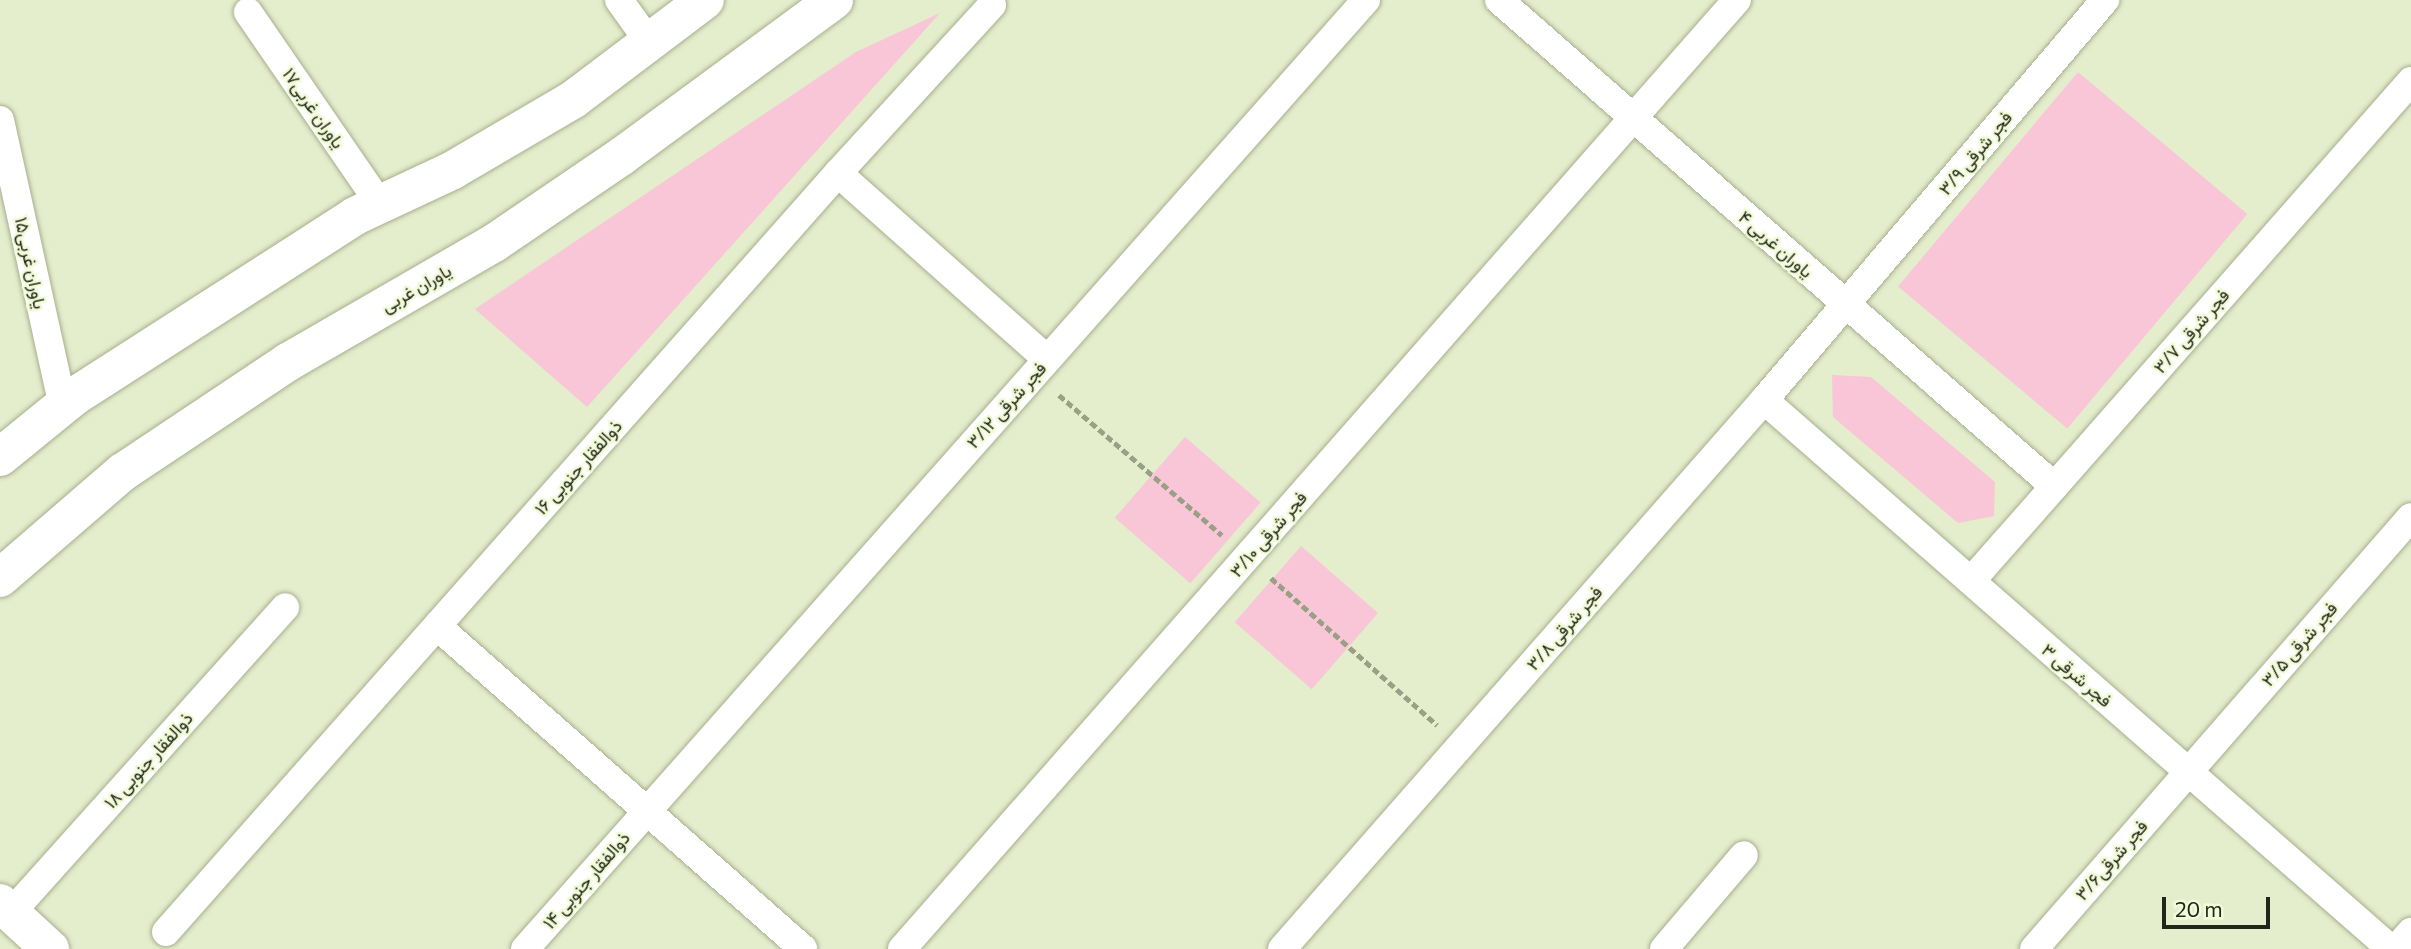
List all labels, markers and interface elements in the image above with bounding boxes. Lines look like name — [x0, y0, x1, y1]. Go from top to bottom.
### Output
street label: یاوران غربی۱۷ — [278, 64, 350, 152]
street label: ۳/۹ فجر شرقی — [1934, 107, 2016, 199]
street label: ۴ یاوران غربی — [1734, 206, 1818, 282]
street label: یاوران غربی۱۵ — [11, 215, 51, 311]
street label: یاوران غربی — [377, 259, 455, 317]
street label: ۳/۷ فجر شرقی — [2149, 284, 2233, 378]
street label: ۳/۱۲ فجر شرقی — [962, 357, 1050, 453]
street label: ۱۶ ذوالفقار جنوبی — [530, 415, 626, 519]
street label: ۳/۱۰ فجر شرقی — [1225, 487, 1311, 581]
street label: ۳/۸ فجر شرقی — [1522, 581, 1606, 675]
street label: ۳/۵ فجر شرقی — [2257, 597, 2341, 691]
street label: ۳ فجر شرقی — [2037, 639, 2117, 711]
street label: ۱۸ ذوالفقار جنوبی — [99, 707, 197, 813]
street label: فجر شرقی۳/۶ — [2070, 815, 2152, 905]
street label: ۱۴ ذوالفقار جنوبی — [538, 827, 634, 933]
scale bar — [2166, 883, 2274, 927]
text: 20 m — [2175, 896, 2223, 921]

